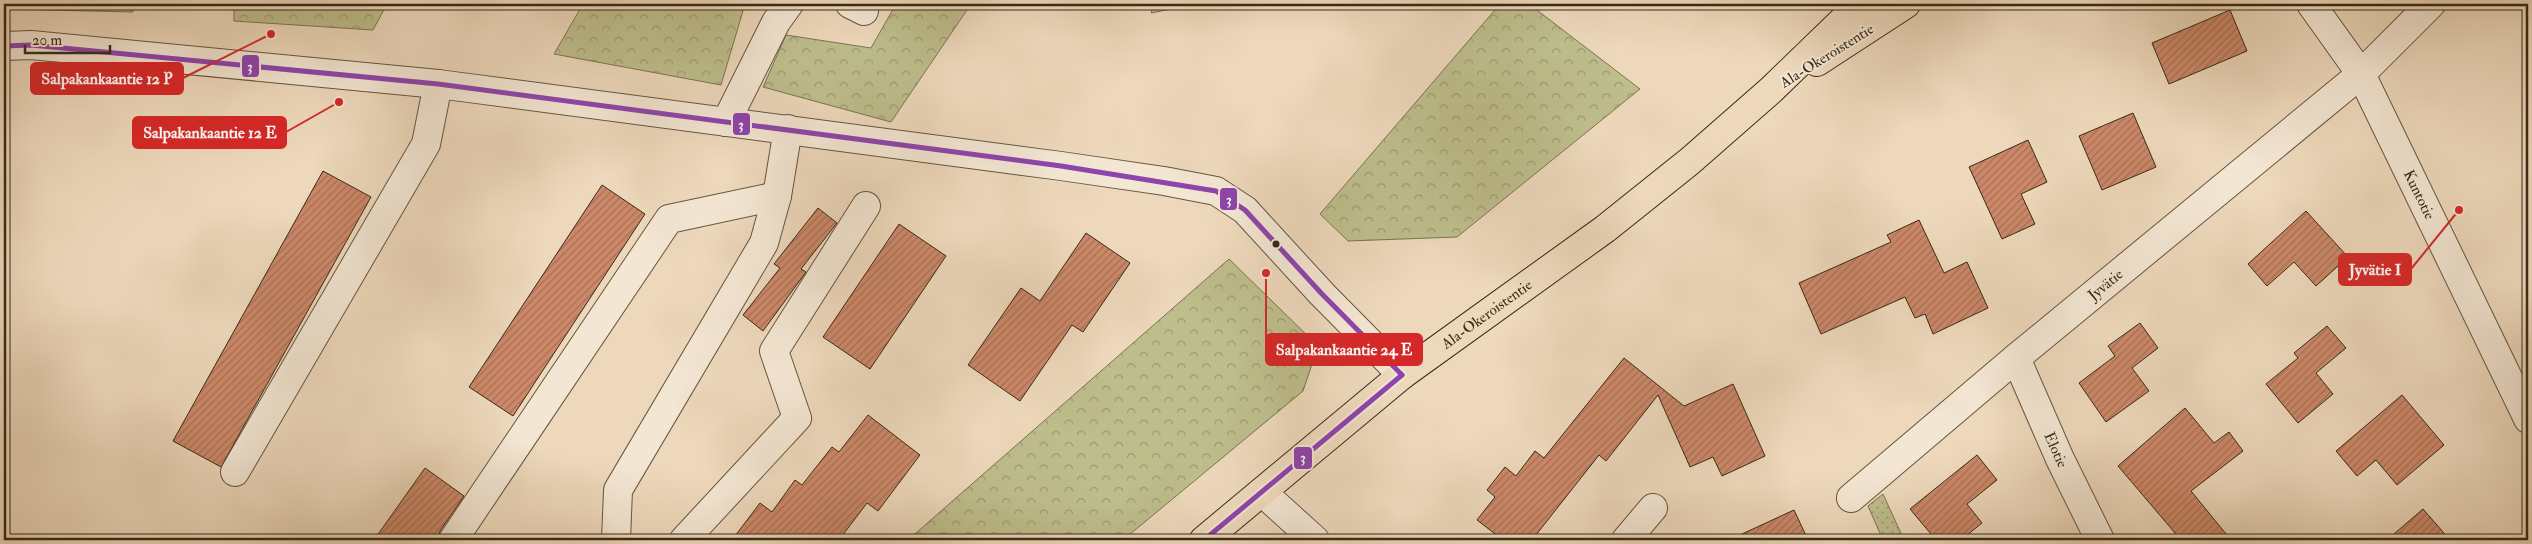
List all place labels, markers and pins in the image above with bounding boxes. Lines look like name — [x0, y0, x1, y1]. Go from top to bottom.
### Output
callout: Salpakankaantie 12 P — [31, 63, 183, 94]
callout: Salpakankaantie 12 E — [133, 117, 286, 148]
unlabelled marker — [1271, 239, 1281, 249]
callout: Jyvätie I — [2339, 254, 2411, 285]
callout: Salpakankaantie 24 E — [1266, 334, 1422, 365]

